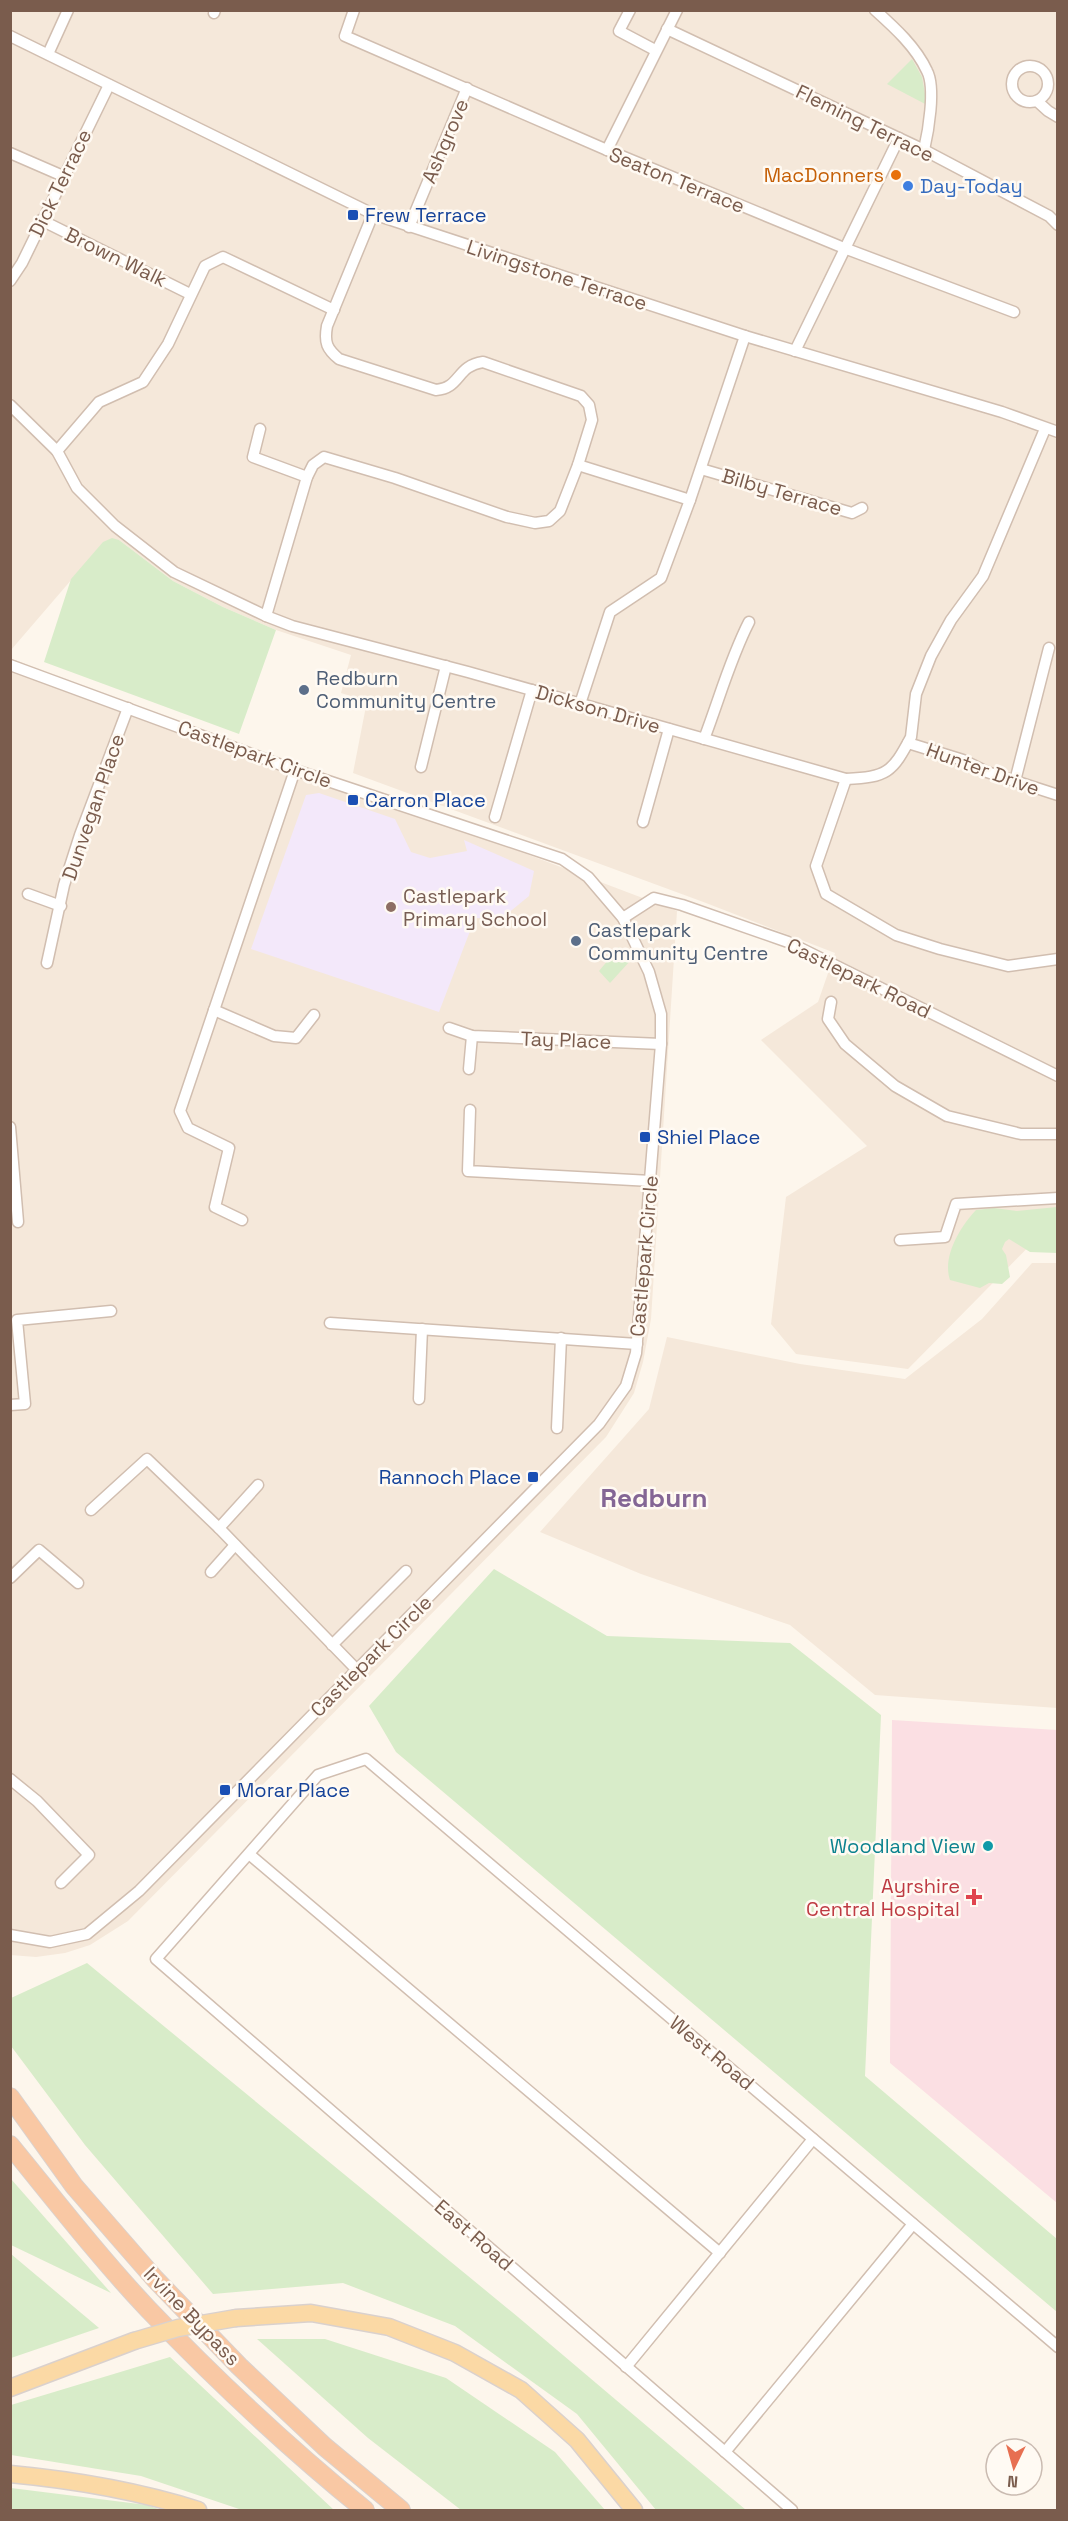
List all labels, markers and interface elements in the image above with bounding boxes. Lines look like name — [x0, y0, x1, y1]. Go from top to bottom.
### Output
street label: Fleming Terrace — [792, 78, 938, 168]
street label: Ashgrove — [416, 95, 474, 187]
street label: Dick Terrace — [23, 125, 97, 241]
street label: Seaton Terrace — [605, 141, 749, 219]
place label: MacDonners — [764, 162, 884, 188]
marker: MacDonners — [889, 168, 903, 182]
place label: Day-Today — [920, 173, 1023, 199]
marker: Day-Today — [901, 179, 915, 193]
place label: Frew Terrace — [365, 202, 487, 228]
marker: Frew Terrace — [346, 208, 360, 222]
street label: Brown Walk — [61, 221, 171, 293]
street label: Livingstone Terrace — [463, 234, 651, 316]
street label: Bilby Terrace — [719, 462, 845, 522]
place label: Redburn Community Centre — [316, 665, 496, 714]
street label: Dickson Drive — [532, 679, 664, 739]
marker: Redburn Community Centre — [297, 683, 311, 697]
street label: Castlepark Circle — [174, 714, 336, 794]
street label: Dunvegan Place — [56, 730, 130, 884]
street label: Hunter Drive — [923, 736, 1043, 802]
place label: Carron Place — [365, 787, 486, 813]
marker: Carron Place — [346, 793, 360, 807]
place label: Castlepark Primary School — [403, 883, 547, 932]
marker: Castlepark Primary School — [384, 900, 398, 914]
place label: Castlepark Community Centre — [588, 917, 768, 966]
street label: Castlepark Road — [783, 932, 935, 1024]
marker: Castlepark Community Centre — [569, 934, 583, 948]
street label: Tay Place — [520, 1025, 612, 1055]
place label: Shiel Place — [657, 1124, 760, 1150]
marker: Shiel Place — [638, 1130, 652, 1144]
street label: Castlepark Circle — [624, 1174, 664, 1338]
place label: Rannoch Place — [379, 1464, 521, 1490]
marker: Rannoch Place — [526, 1470, 540, 1484]
district label: Redburn — [601, 1481, 707, 1515]
street label: Castlepark Circle — [305, 1590, 437, 1722]
place label: Morar Place — [237, 1777, 350, 1803]
marker: Morar Place — [218, 1783, 232, 1797]
place label: Woodland View — [830, 1833, 976, 1859]
marker: Woodland View — [981, 1839, 995, 1853]
place label: Ayrshire Central Hospital — [806, 1873, 960, 1922]
marker: Ayrshire Central Hospital — [965, 1888, 983, 1906]
street label: West Road — [664, 2010, 760, 2096]
street label: East Road — [429, 2194, 519, 2276]
street label: Irvine Bypass — [138, 2261, 246, 2371]
north arrow — [984, 2437, 1044, 2497]
text: N — [1006, 2471, 1019, 2492]

